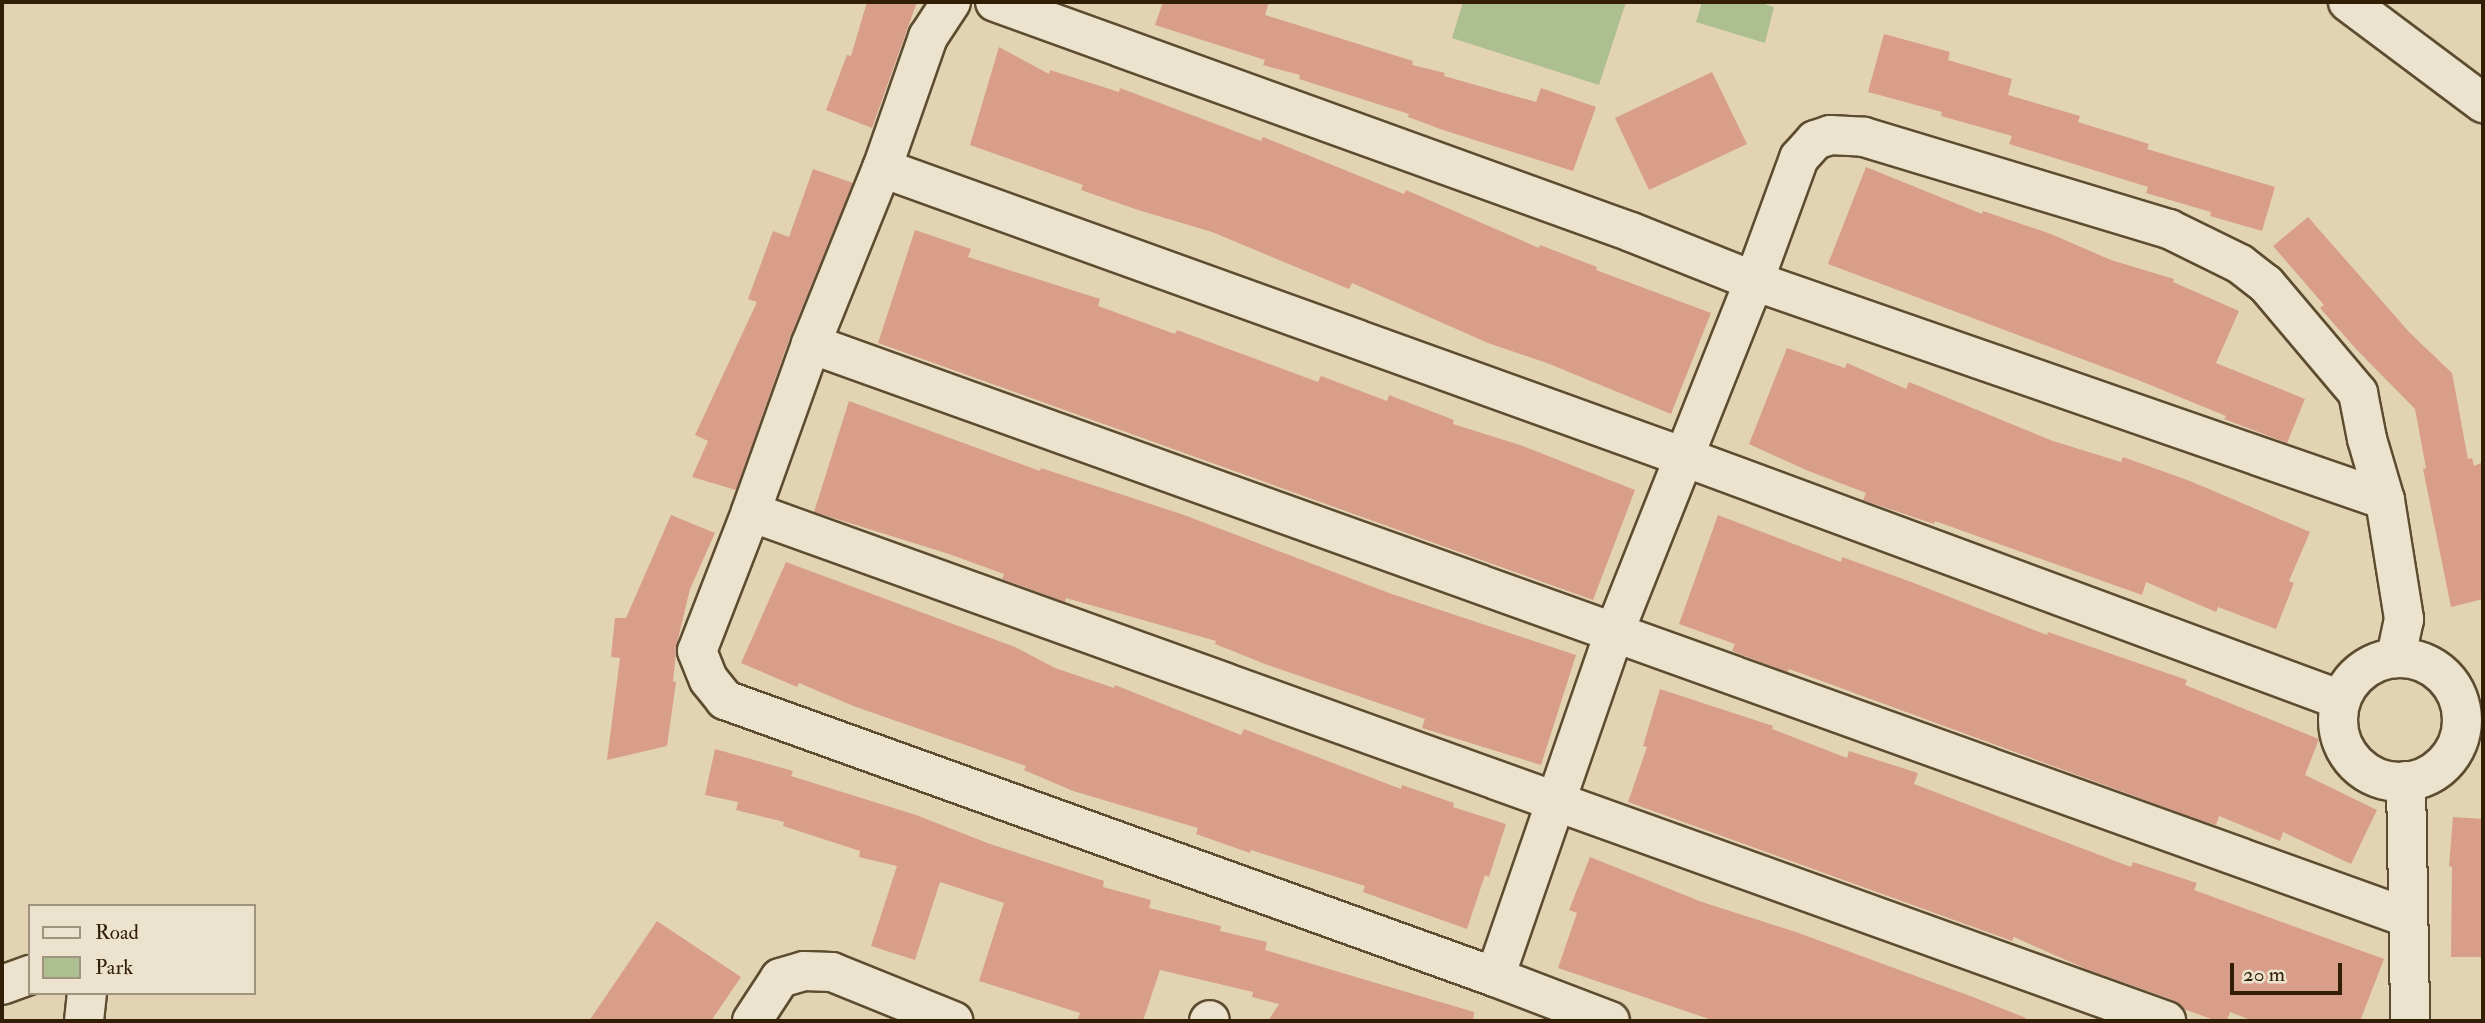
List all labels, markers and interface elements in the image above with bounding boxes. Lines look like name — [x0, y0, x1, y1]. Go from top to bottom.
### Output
legend — [28, 904, 256, 995]
text: Road — [95, 919, 139, 946]
scale bar — [2233, 950, 2345, 994]
text: Park — [95, 954, 133, 981]
text: 20 m — [2243, 961, 2285, 988]

